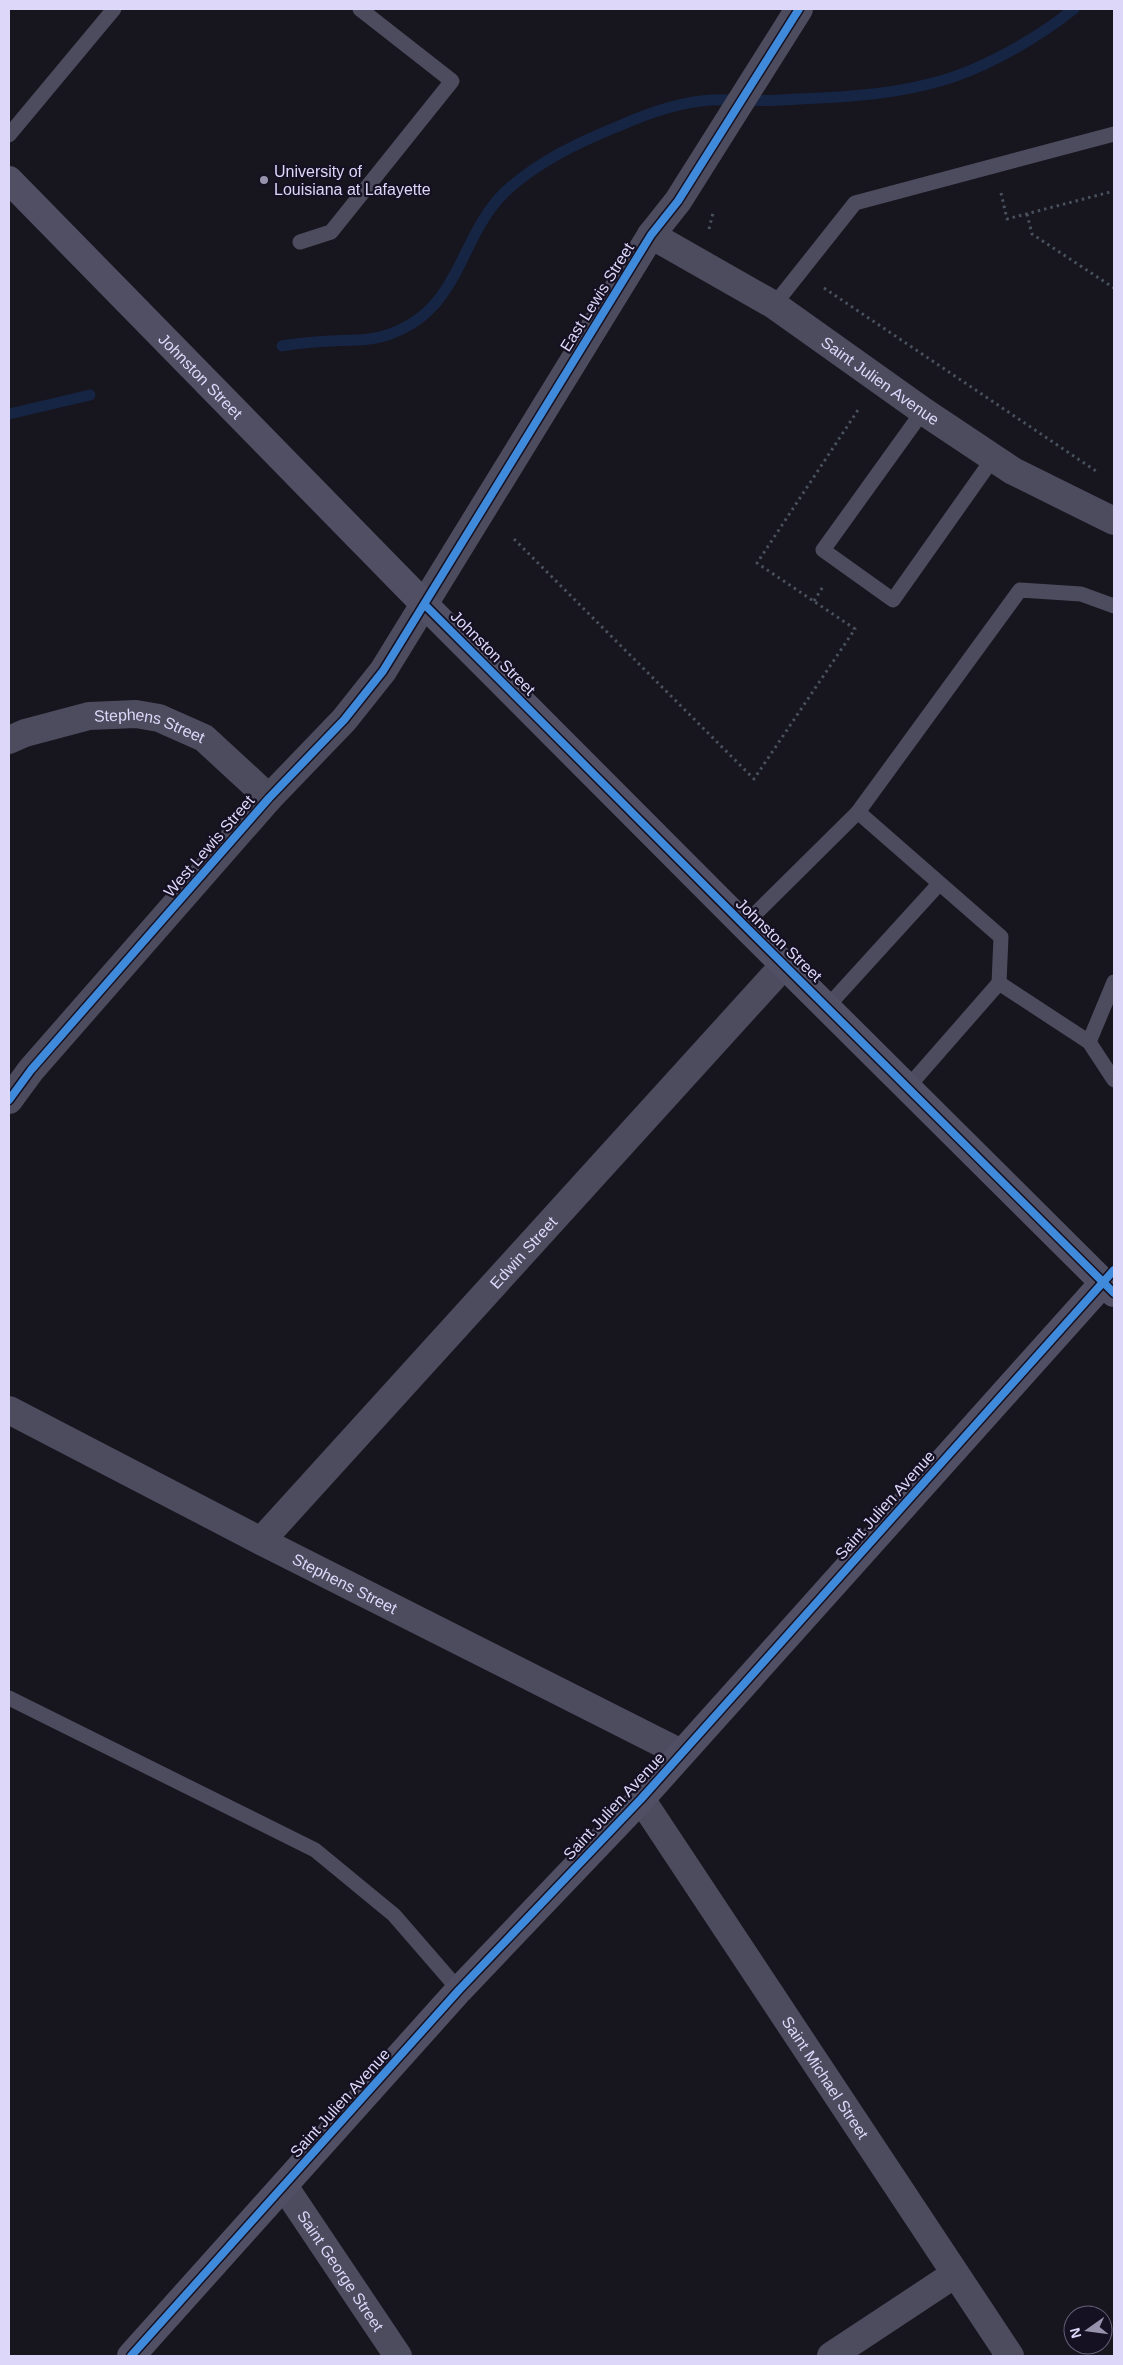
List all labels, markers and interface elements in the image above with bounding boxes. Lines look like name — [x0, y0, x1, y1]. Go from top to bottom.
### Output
place label: University of Louisiana at Lafayette — [274, 163, 431, 198]
marker: University of Louisiana at Lafayette — [258, 174, 270, 186]
street label: East Lewis Street — [557, 239, 637, 354]
street label: Johnston Street — [155, 330, 246, 422]
street label: Saint Julien Avenue — [818, 333, 943, 428]
street label: Johnston Street — [447, 607, 539, 699]
street label: Stephens Street — [94, 706, 208, 746]
street label: West Lewis Street — [160, 791, 258, 900]
street label: Johnston Street — [733, 895, 826, 985]
street label: Edwin Street — [486, 1213, 560, 1292]
street label: Saint Julien Avenue — [832, 1447, 938, 1563]
street label: Stephens Street — [290, 1550, 400, 1617]
street label: Saint Julien Avenue — [560, 1749, 668, 1863]
street label: Saint Michael Street — [779, 2013, 872, 2142]
street label: Saint Julien Avenue — [287, 2045, 393, 2161]
street label: Saint George Street — [294, 2207, 388, 2335]
north arrow — [1063, 2305, 1113, 2355]
text: N — [1066, 2326, 1084, 2340]

